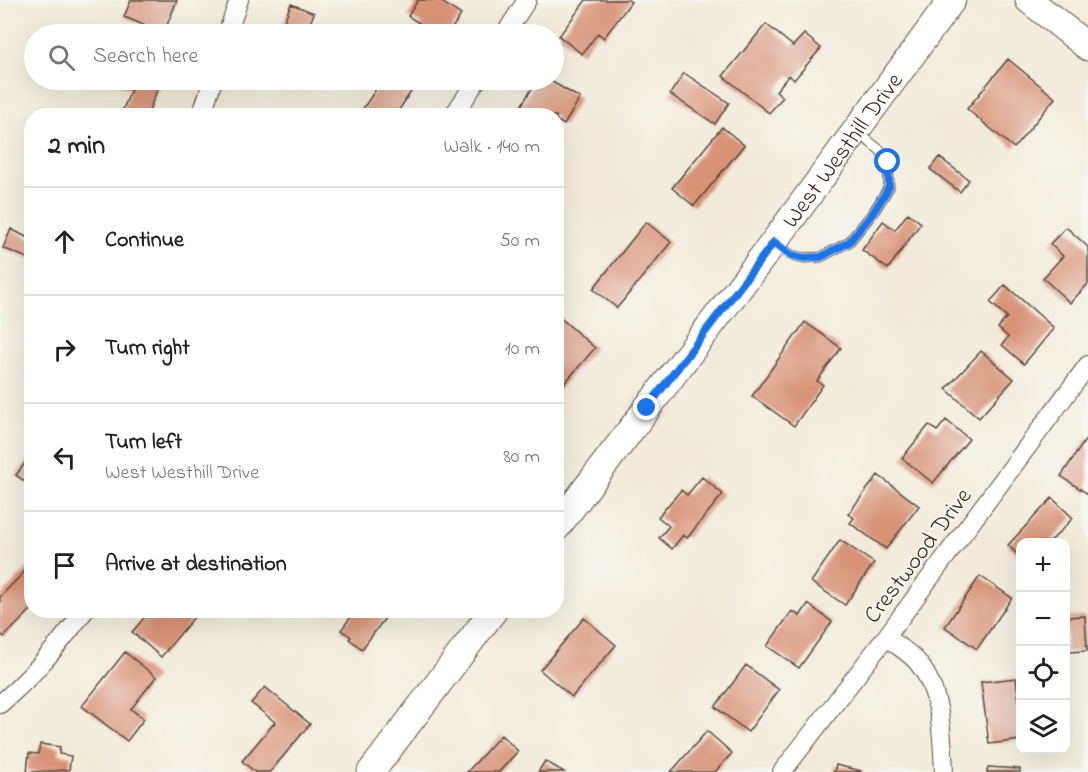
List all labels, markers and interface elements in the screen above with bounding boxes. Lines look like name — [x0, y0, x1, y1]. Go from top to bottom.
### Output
search box — [24, 24, 564, 90]
icon: search — [45, 41, 78, 74]
text: Search here — [93, 41, 198, 73]
street label: West Westhill Drive — [775, 66, 913, 236]
text: 2 min — [48, 128, 105, 166]
text: Walk · 140 m — [444, 133, 540, 162]
route start — [874, 148, 900, 174]
icon: ahead — [48, 225, 81, 258]
text: Continue — [105, 225, 184, 257]
text: 50 m — [499, 227, 540, 256]
icon: right — [48, 333, 81, 366]
text: Turn right — [105, 333, 190, 365]
text: 10 m — [504, 335, 540, 364]
route end — [633, 394, 659, 420]
text: Turn left — [105, 427, 182, 459]
icon: left — [48, 441, 81, 474]
text: 80 m — [503, 443, 540, 472]
text: West Westhill Drive — [105, 459, 259, 488]
street label: Crestwood Drive — [856, 481, 982, 632]
map controls — [1016, 538, 1070, 754]
button: + — [1016, 538, 1070, 592]
icon: arrive — [48, 549, 81, 582]
text: Arrive at destination — [105, 549, 287, 581]
button: − — [1016, 592, 1070, 646]
button: locate — [1016, 646, 1070, 700]
button: layers — [1016, 700, 1070, 754]

